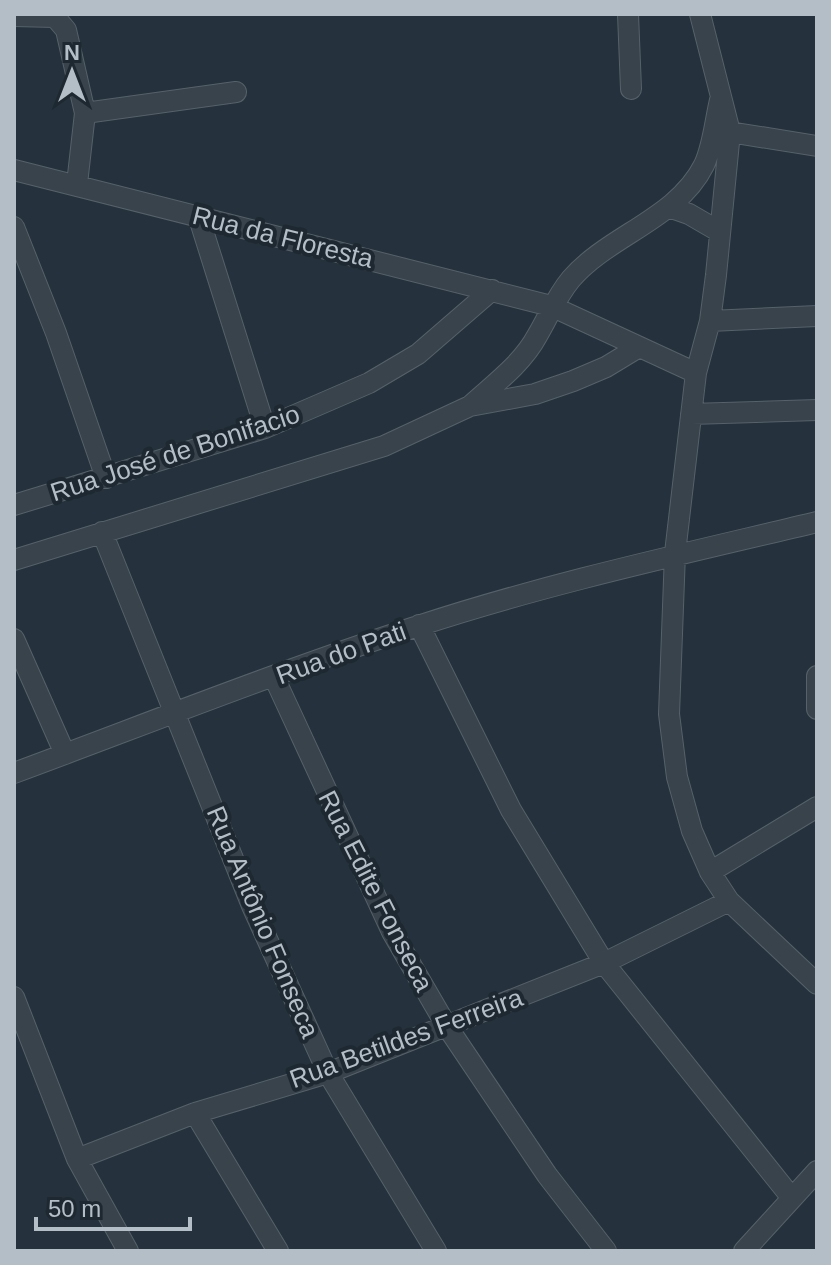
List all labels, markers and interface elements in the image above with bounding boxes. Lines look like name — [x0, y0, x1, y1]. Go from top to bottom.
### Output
north arrow — [32, 32, 112, 112]
text: N — [64, 40, 80, 65]
street label: Rua da Floresta — [190, 200, 377, 274]
street label: Rua José de Bonifacio — [47, 399, 303, 507]
street label: Rua do Pati — [272, 616, 410, 690]
street label: Rua Edite Fonseca — [312, 786, 440, 997]
street label: Rua Antônio Fonseca — [201, 802, 326, 1043]
street label: Rua Betildes Ferreira — [285, 982, 527, 1094]
scale bar — [36, 1181, 190, 1231]
text: 50 m — [48, 1195, 101, 1222]

